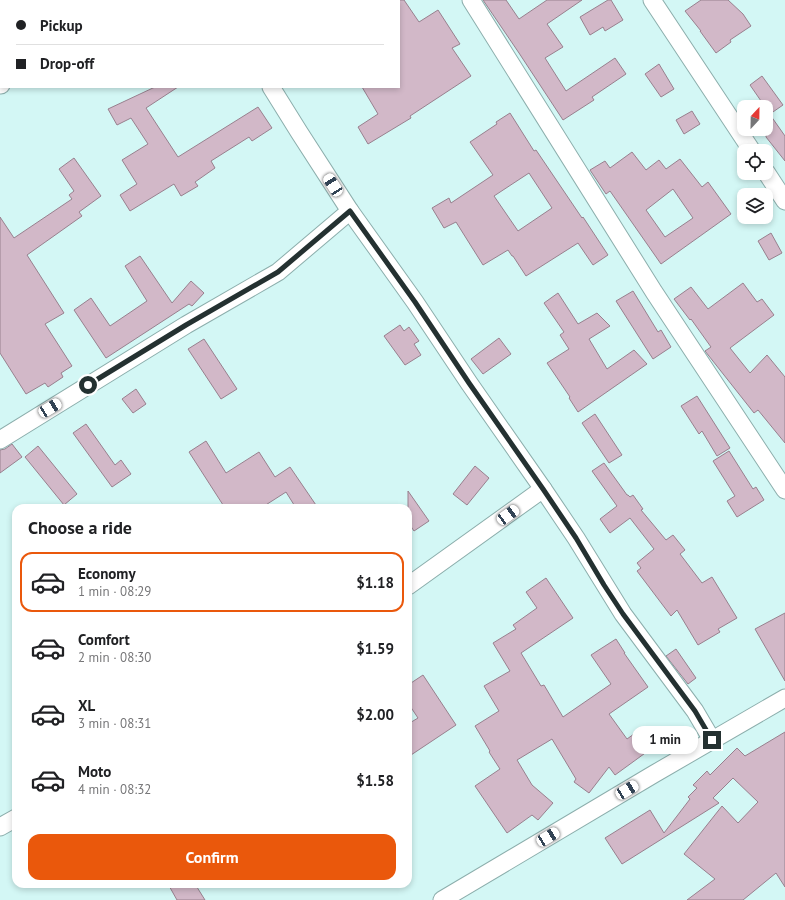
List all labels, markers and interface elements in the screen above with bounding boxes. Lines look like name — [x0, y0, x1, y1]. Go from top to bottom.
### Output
text: Pickup — [40, 16, 83, 35]
text: Drop-off — [40, 54, 94, 73]
north arrow — [737, 100, 773, 136]
map controls — [737, 100, 773, 224]
button: locate — [737, 144, 773, 180]
car — [321, 172, 345, 198]
button: layers — [737, 188, 773, 224]
route start — [79, 376, 97, 394]
car — [37, 397, 63, 419]
car — [495, 503, 521, 527]
text: Choose a ride — [28, 516, 132, 539]
icon: car — [30, 564, 66, 600]
text: Economy — [78, 564, 136, 583]
text: $1.18 — [356, 573, 394, 592]
text: 1 min · 08:29 — [78, 583, 151, 600]
icon: car — [30, 630, 66, 666]
text: Comfort — [78, 630, 130, 649]
text: $1.59 — [356, 639, 394, 658]
text: 2 min · 08:30 — [78, 649, 151, 666]
icon: car — [30, 696, 66, 732]
text: XL — [78, 696, 95, 715]
text: $2.00 — [356, 705, 394, 724]
text: 3 min · 08:31 — [78, 715, 151, 732]
callout: 1 min — [632, 726, 698, 754]
text: 1 min — [649, 731, 681, 748]
route end — [703, 731, 721, 749]
icon: car — [30, 762, 66, 798]
text: Moto — [78, 762, 111, 781]
text: $1.58 — [356, 771, 394, 790]
car — [614, 779, 640, 801]
text: 4 min · 08:32 — [78, 781, 151, 798]
car — [535, 826, 561, 848]
button: Confirm — [28, 834, 396, 880]

